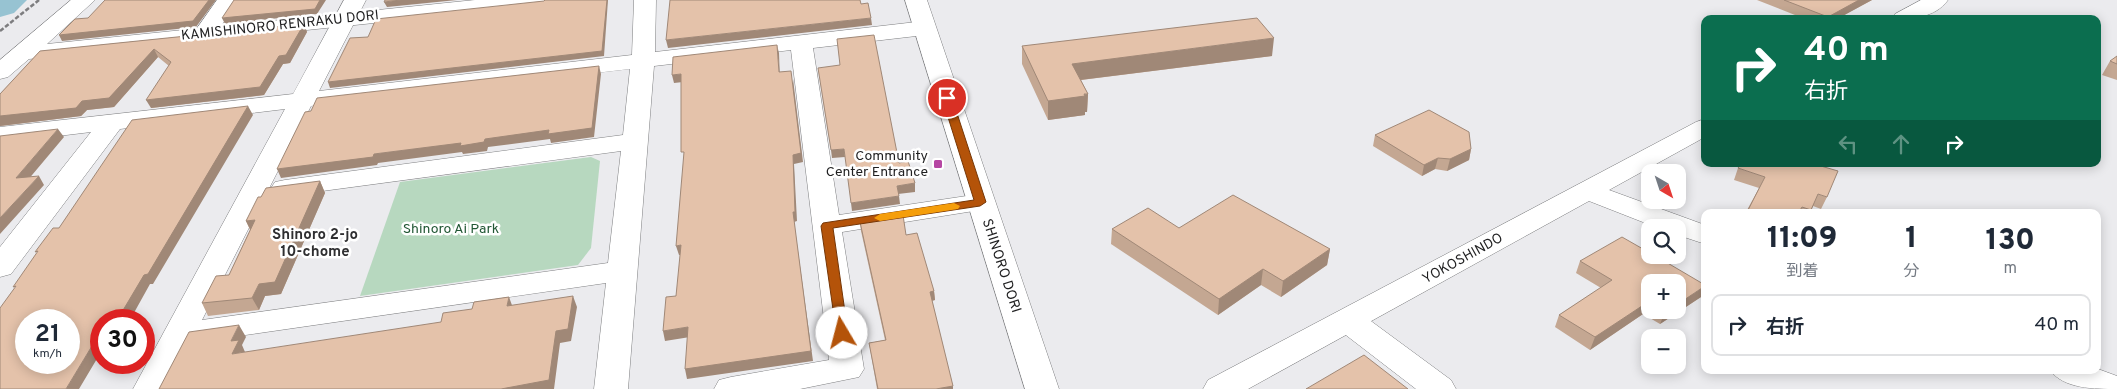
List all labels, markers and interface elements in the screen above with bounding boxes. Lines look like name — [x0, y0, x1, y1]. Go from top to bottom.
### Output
street label: KAMISHINORO RENRAKU DORI — [180, 7, 380, 45]
text: 40 m — [1804, 29, 1889, 73]
icon: right — [1721, 35, 1786, 100]
pin — [926, 77, 968, 119]
text: 右折 — [1804, 79, 1848, 106]
icon: arrive — [933, 84, 961, 112]
icon: left — [1834, 130, 1862, 158]
icon: ahead — [1887, 130, 1915, 158]
icon: right — [1940, 130, 1968, 158]
place label: Community Center Entrance — [826, 148, 928, 181]
marker: Community Center Entrance — [932, 158, 944, 170]
north arrow — [1641, 164, 1686, 209]
map controls — [1641, 164, 1686, 374]
street label: SHINORO DORI — [978, 217, 1024, 315]
button: search — [1641, 219, 1686, 264]
park label: Shinoro Ai Park — [403, 221, 499, 238]
text: 11:09 — [1767, 221, 1837, 258]
text: 1 — [1905, 221, 1918, 258]
text: 130 — [1985, 223, 2035, 260]
district label: Shinoro 2-jo 10-chome — [272, 226, 358, 262]
street label: YOKOSHINDO — [1420, 230, 1506, 288]
text: m — [2003, 259, 2017, 279]
text: 到着 — [1786, 262, 1818, 282]
text: 分 — [1903, 262, 1919, 282]
button: + — [1641, 274, 1686, 319]
position arrow — [815, 306, 867, 358]
speed limit sign: 30 — [90, 309, 155, 374]
icon: right — [1723, 311, 1751, 339]
text: 40 m — [2034, 313, 2079, 337]
text: 右折 — [1766, 316, 1804, 340]
text: 21 — [35, 319, 60, 351]
button: − — [1641, 329, 1686, 374]
text: km/h — [33, 346, 62, 362]

